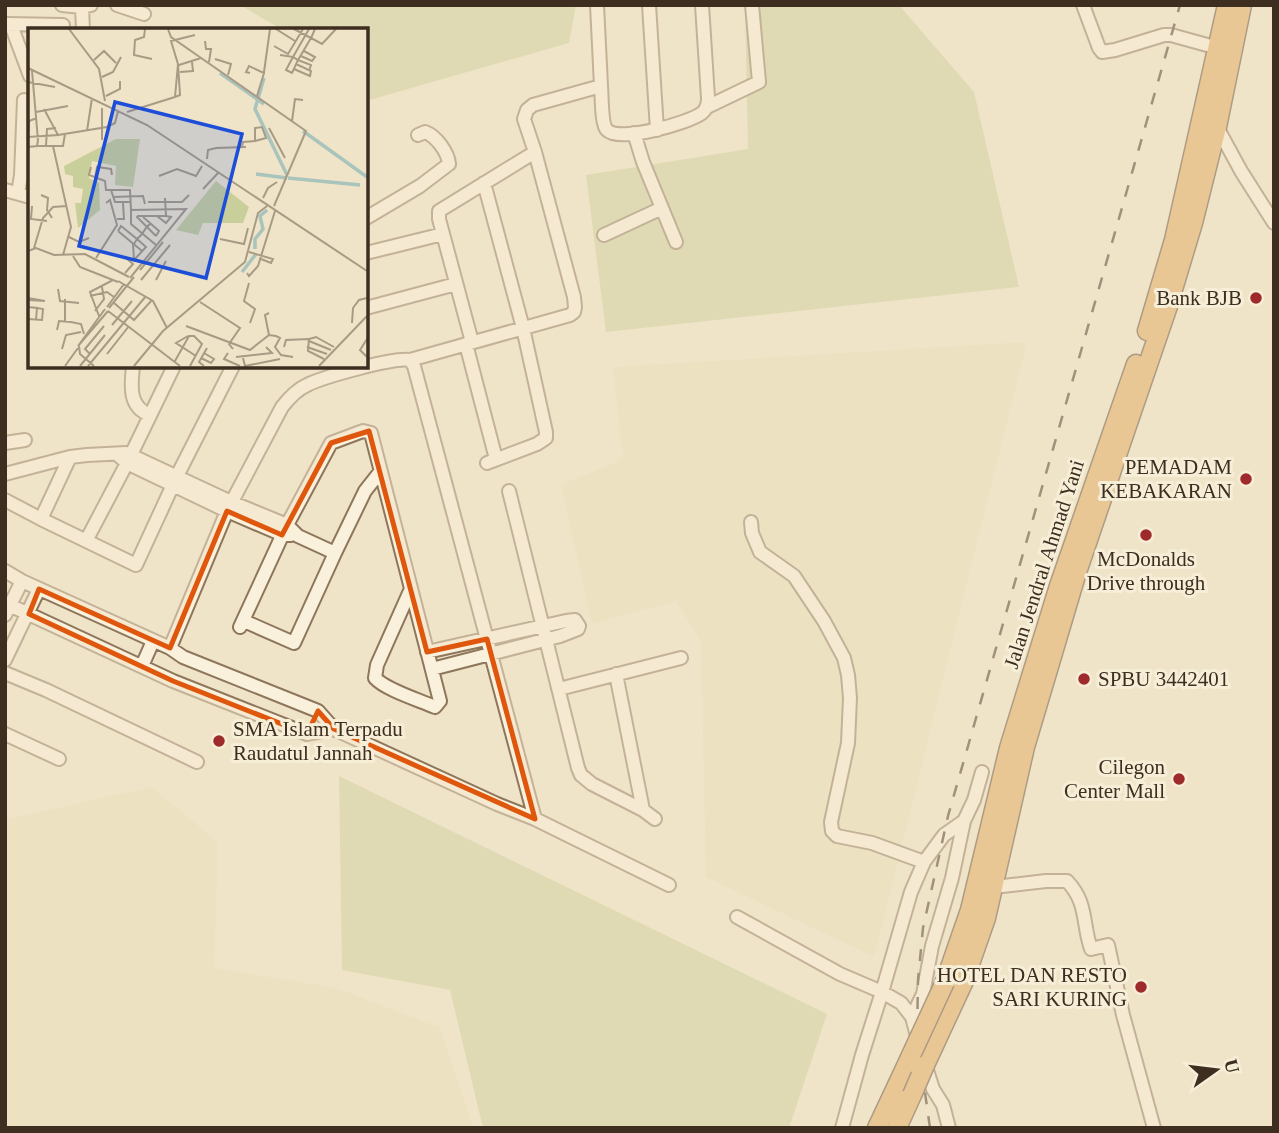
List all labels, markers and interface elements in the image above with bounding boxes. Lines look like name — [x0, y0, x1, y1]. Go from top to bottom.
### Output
inset map — [28, 28, 368, 368]
place label: Bank BJB — [1156, 286, 1242, 310]
marker: Bank BJB — [1248, 290, 1264, 306]
place label: PEMADAM KEBAKARAN — [1100, 455, 1232, 503]
street label: Jalan Jendral Ahmad Yani — [999, 456, 1089, 671]
marker: PEMADAM KEBAKARAN — [1238, 471, 1254, 487]
marker: McDonalds Drive through — [1138, 527, 1154, 543]
place label: McDonalds Drive through — [1087, 547, 1206, 595]
place label: SPBU 3442401 — [1098, 667, 1229, 691]
marker: SPBU 3442401 — [1076, 671, 1092, 687]
place label: SMA Islam Terpadu Raudatul Jannah — [233, 717, 403, 765]
marker: SMA Islam Terpadu Raudatul Jannah — [211, 733, 227, 749]
place label: Cilegon Center Mall — [1064, 755, 1165, 803]
marker: Cilegon Center Mall — [1171, 771, 1187, 787]
place label: HOTEL DAN RESTO SARI KURING — [937, 963, 1127, 1011]
marker: HOTEL DAN RESTO SARI KURING — [1133, 979, 1149, 995]
north arrow — [1181, 1035, 1251, 1105]
text: U — [1220, 1057, 1244, 1075]

